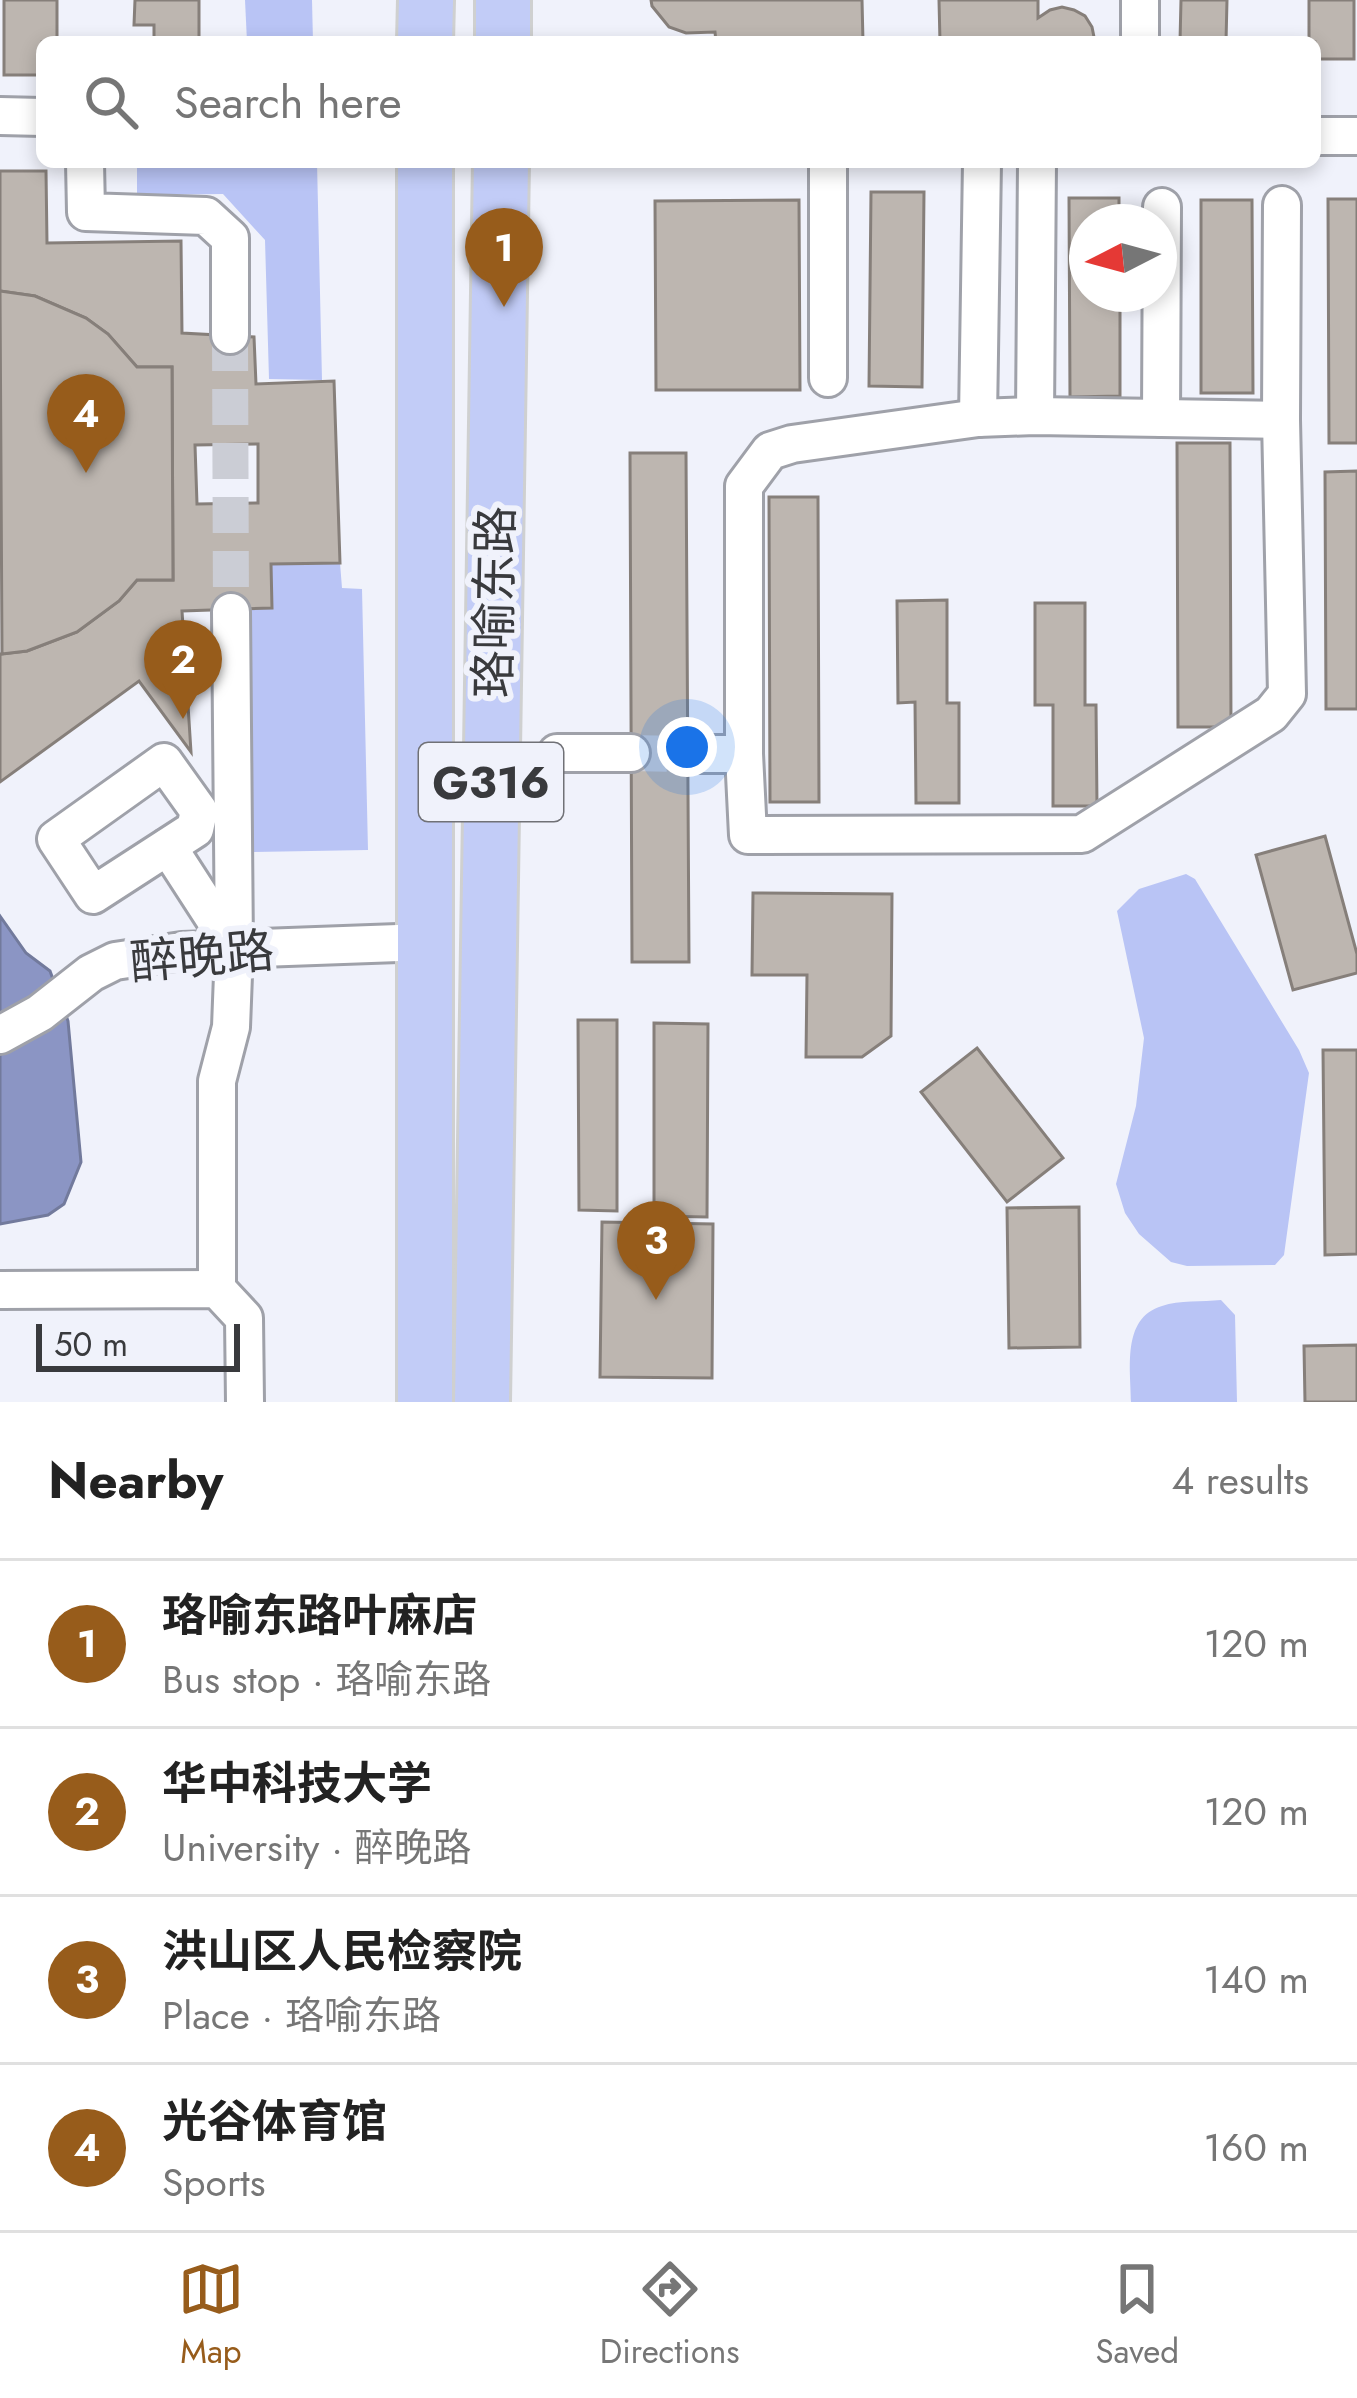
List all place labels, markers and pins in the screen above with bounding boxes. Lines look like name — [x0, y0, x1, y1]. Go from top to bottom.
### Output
pin: 1 — [465, 208, 543, 307]
pin: 4 — [47, 374, 125, 473]
pin: 2 — [144, 620, 222, 719]
pin: 3 — [617, 1201, 695, 1300]

